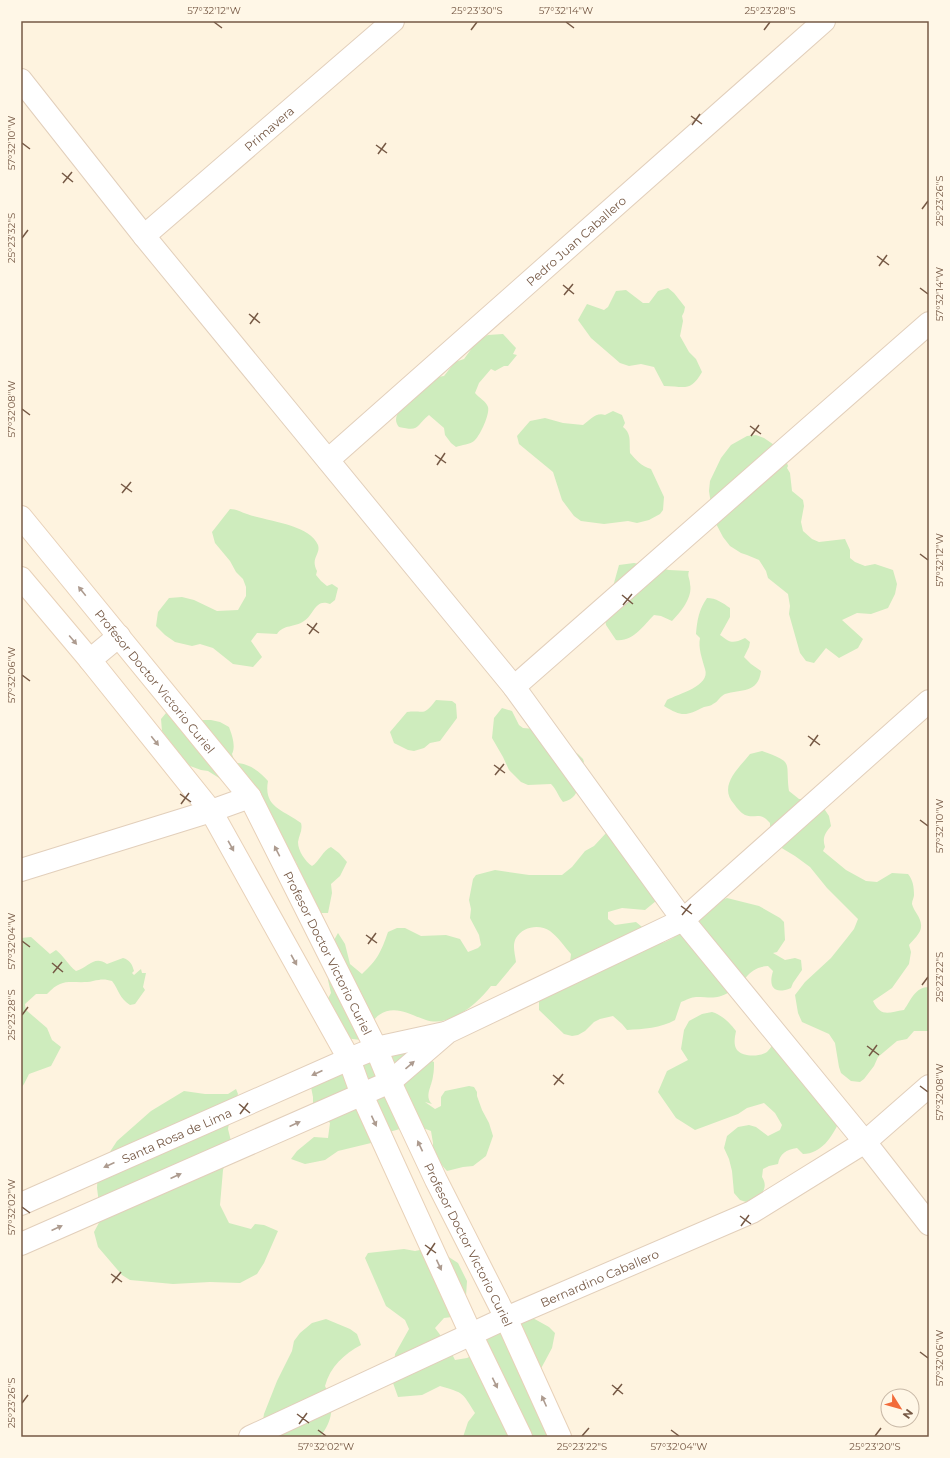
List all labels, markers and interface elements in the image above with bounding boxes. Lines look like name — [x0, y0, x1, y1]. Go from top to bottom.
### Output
text: 57°32'12"W — [187, 4, 241, 17]
text: 25°23'30"S — [451, 4, 503, 17]
text: 57°32'14"W — [539, 4, 593, 17]
text: 25°23'28"S — [744, 4, 796, 17]
street label: Primavera — [241, 103, 297, 154]
text: 57°32'10"W — [5, 116, 18, 170]
text: 25°23'26"S — [933, 176, 946, 226]
street label: Pedro Juan Caballero — [523, 192, 629, 289]
text: 25°23'32"S — [5, 213, 18, 263]
text: 57°32'14"W — [933, 267, 946, 321]
text: 57°32'08"W — [5, 380, 18, 438]
text: 57°32'12"W — [933, 533, 946, 587]
one-way arrow — [77, 586, 86, 596]
street label: Profesor Doctor Victorio Curiel — [92, 606, 218, 756]
one-way arrow — [69, 635, 78, 645]
text: 57°32'06"W — [5, 647, 18, 703]
one-way arrow — [151, 736, 159, 746]
text: 57°32'10"W — [933, 799, 946, 853]
one-way arrow — [227, 840, 234, 852]
one-way arrow — [274, 845, 280, 856]
street label: Profesor Doctor Victorio Curiel — [281, 868, 376, 1037]
text: 57°32'04"W — [5, 913, 18, 969]
text: 25°23'22"S — [933, 952, 946, 1002]
one-way arrow — [290, 954, 297, 966]
text: 25°23'28"S — [5, 989, 18, 1041]
one-way arrow — [405, 1060, 415, 1070]
text: 57°32'08"W — [933, 1063, 946, 1121]
one-way arrow — [312, 1070, 323, 1076]
street label: Santa Rosa de Lima — [119, 1104, 234, 1166]
one-way arrow — [371, 1115, 377, 1127]
one-way arrow — [289, 1121, 301, 1127]
one-way arrow — [417, 1140, 423, 1152]
street label: Profesor Doctor Victorio Curiel — [421, 1160, 516, 1329]
one-way arrow — [103, 1162, 115, 1169]
one-way arrow — [170, 1173, 181, 1179]
text: 57°32'02"W — [5, 1179, 18, 1235]
one-way arrow — [51, 1225, 62, 1231]
street label: Bernardino Caballero — [538, 1246, 661, 1310]
one-way arrow — [437, 1259, 443, 1271]
text: 57°32'06"W — [933, 1330, 946, 1386]
one-way arrow — [492, 1377, 498, 1388]
text: 25°23'26"S — [5, 1378, 18, 1428]
north arrow — [880, 1388, 920, 1428]
one-way arrow — [541, 1396, 547, 1407]
text: N — [900, 1406, 916, 1422]
text: 57°32'02"W — [298, 1440, 354, 1453]
text: 25°23'22"S — [557, 1440, 607, 1453]
text: 57°32'04"W — [651, 1440, 707, 1453]
text: 25°23'20"S — [849, 1440, 901, 1453]

